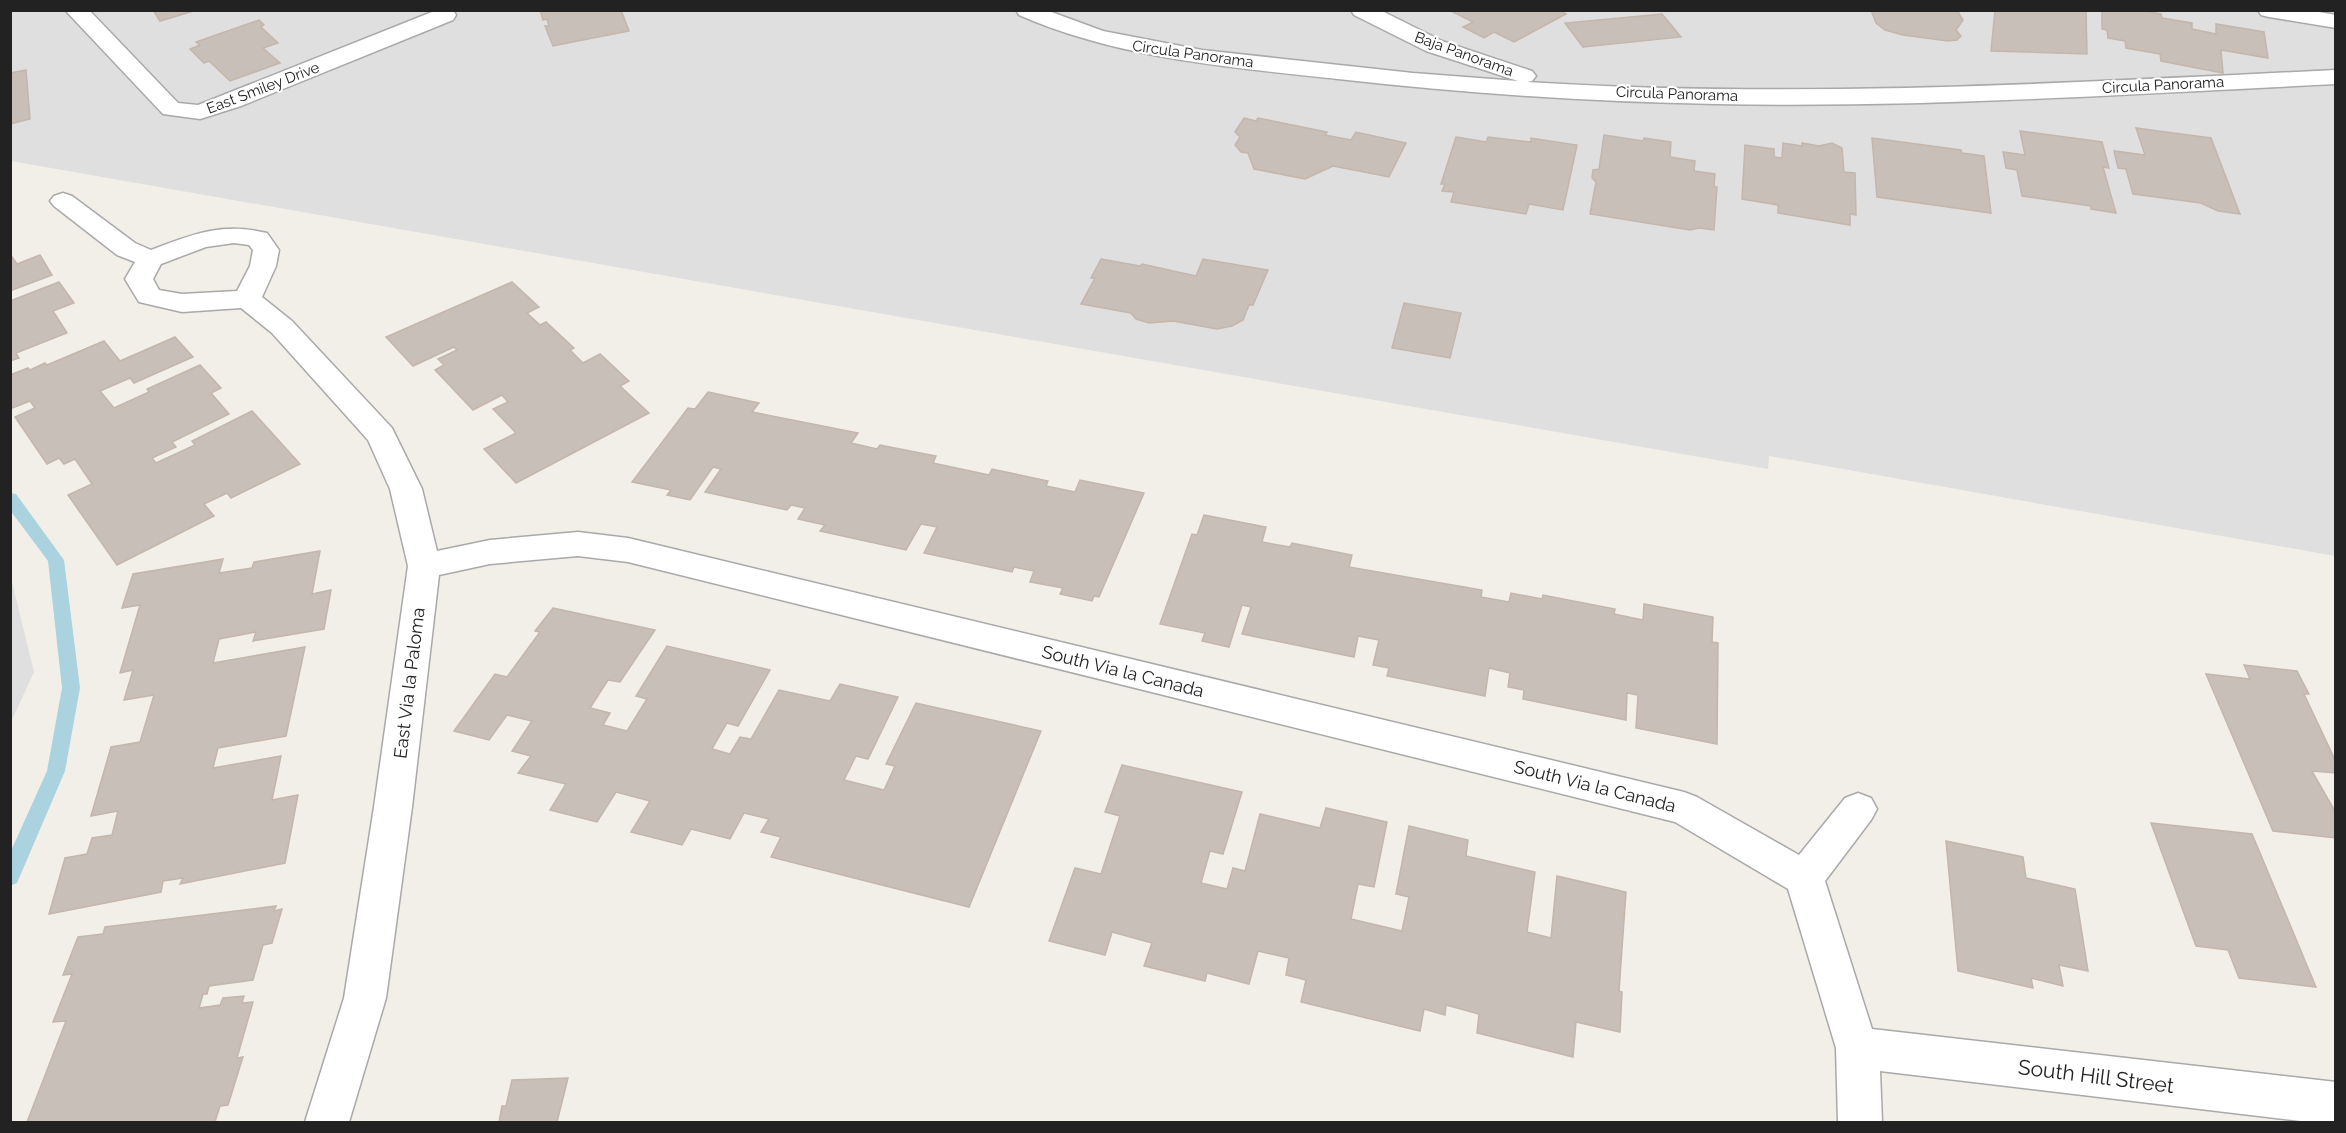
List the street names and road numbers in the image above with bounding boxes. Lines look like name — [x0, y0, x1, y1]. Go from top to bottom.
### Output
street label: Baja Panorama — [1412, 28, 1516, 80]
street label: Circula Panorama — [1131, 37, 1255, 71]
street label: East Smiley Drive — [204, 58, 322, 118]
street label: Circula Panorama — [2101, 73, 2225, 97]
street label: Circula Panorama — [1616, 83, 1738, 105]
street label: East Via la Paloma — [389, 606, 429, 760]
street label: South Via la Canada — [1040, 641, 1206, 701]
street label: South Via la Canada — [1512, 756, 1678, 816]
street label: South Hill Street — [2017, 1054, 2175, 1098]

